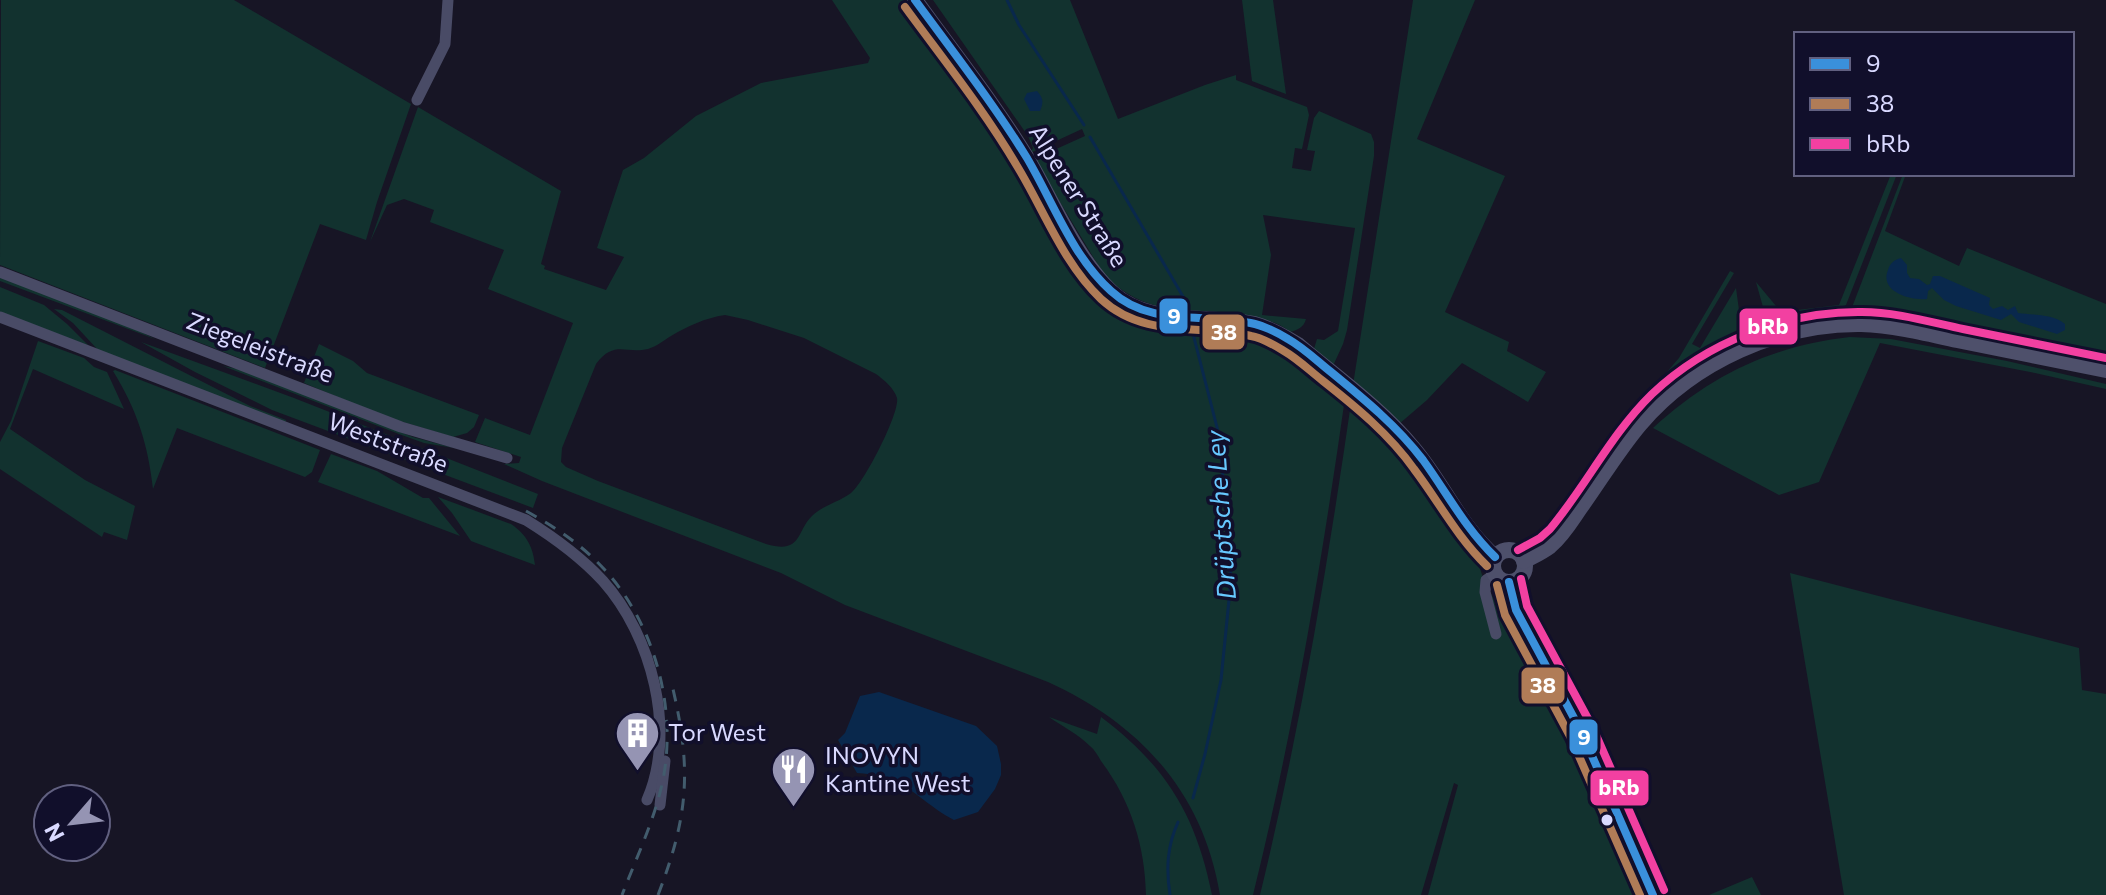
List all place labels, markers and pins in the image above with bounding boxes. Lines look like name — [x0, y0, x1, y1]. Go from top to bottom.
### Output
building icon: Tor West — [613, 709, 661, 772]
place label: Tor West — [668, 717, 766, 746]
place label: INOVYN Kantine West — [825, 740, 971, 797]
restaurant icon: INOVYN Kantine West — [770, 746, 818, 809]
unlabelled marker — [1599, 812, 1615, 828]

